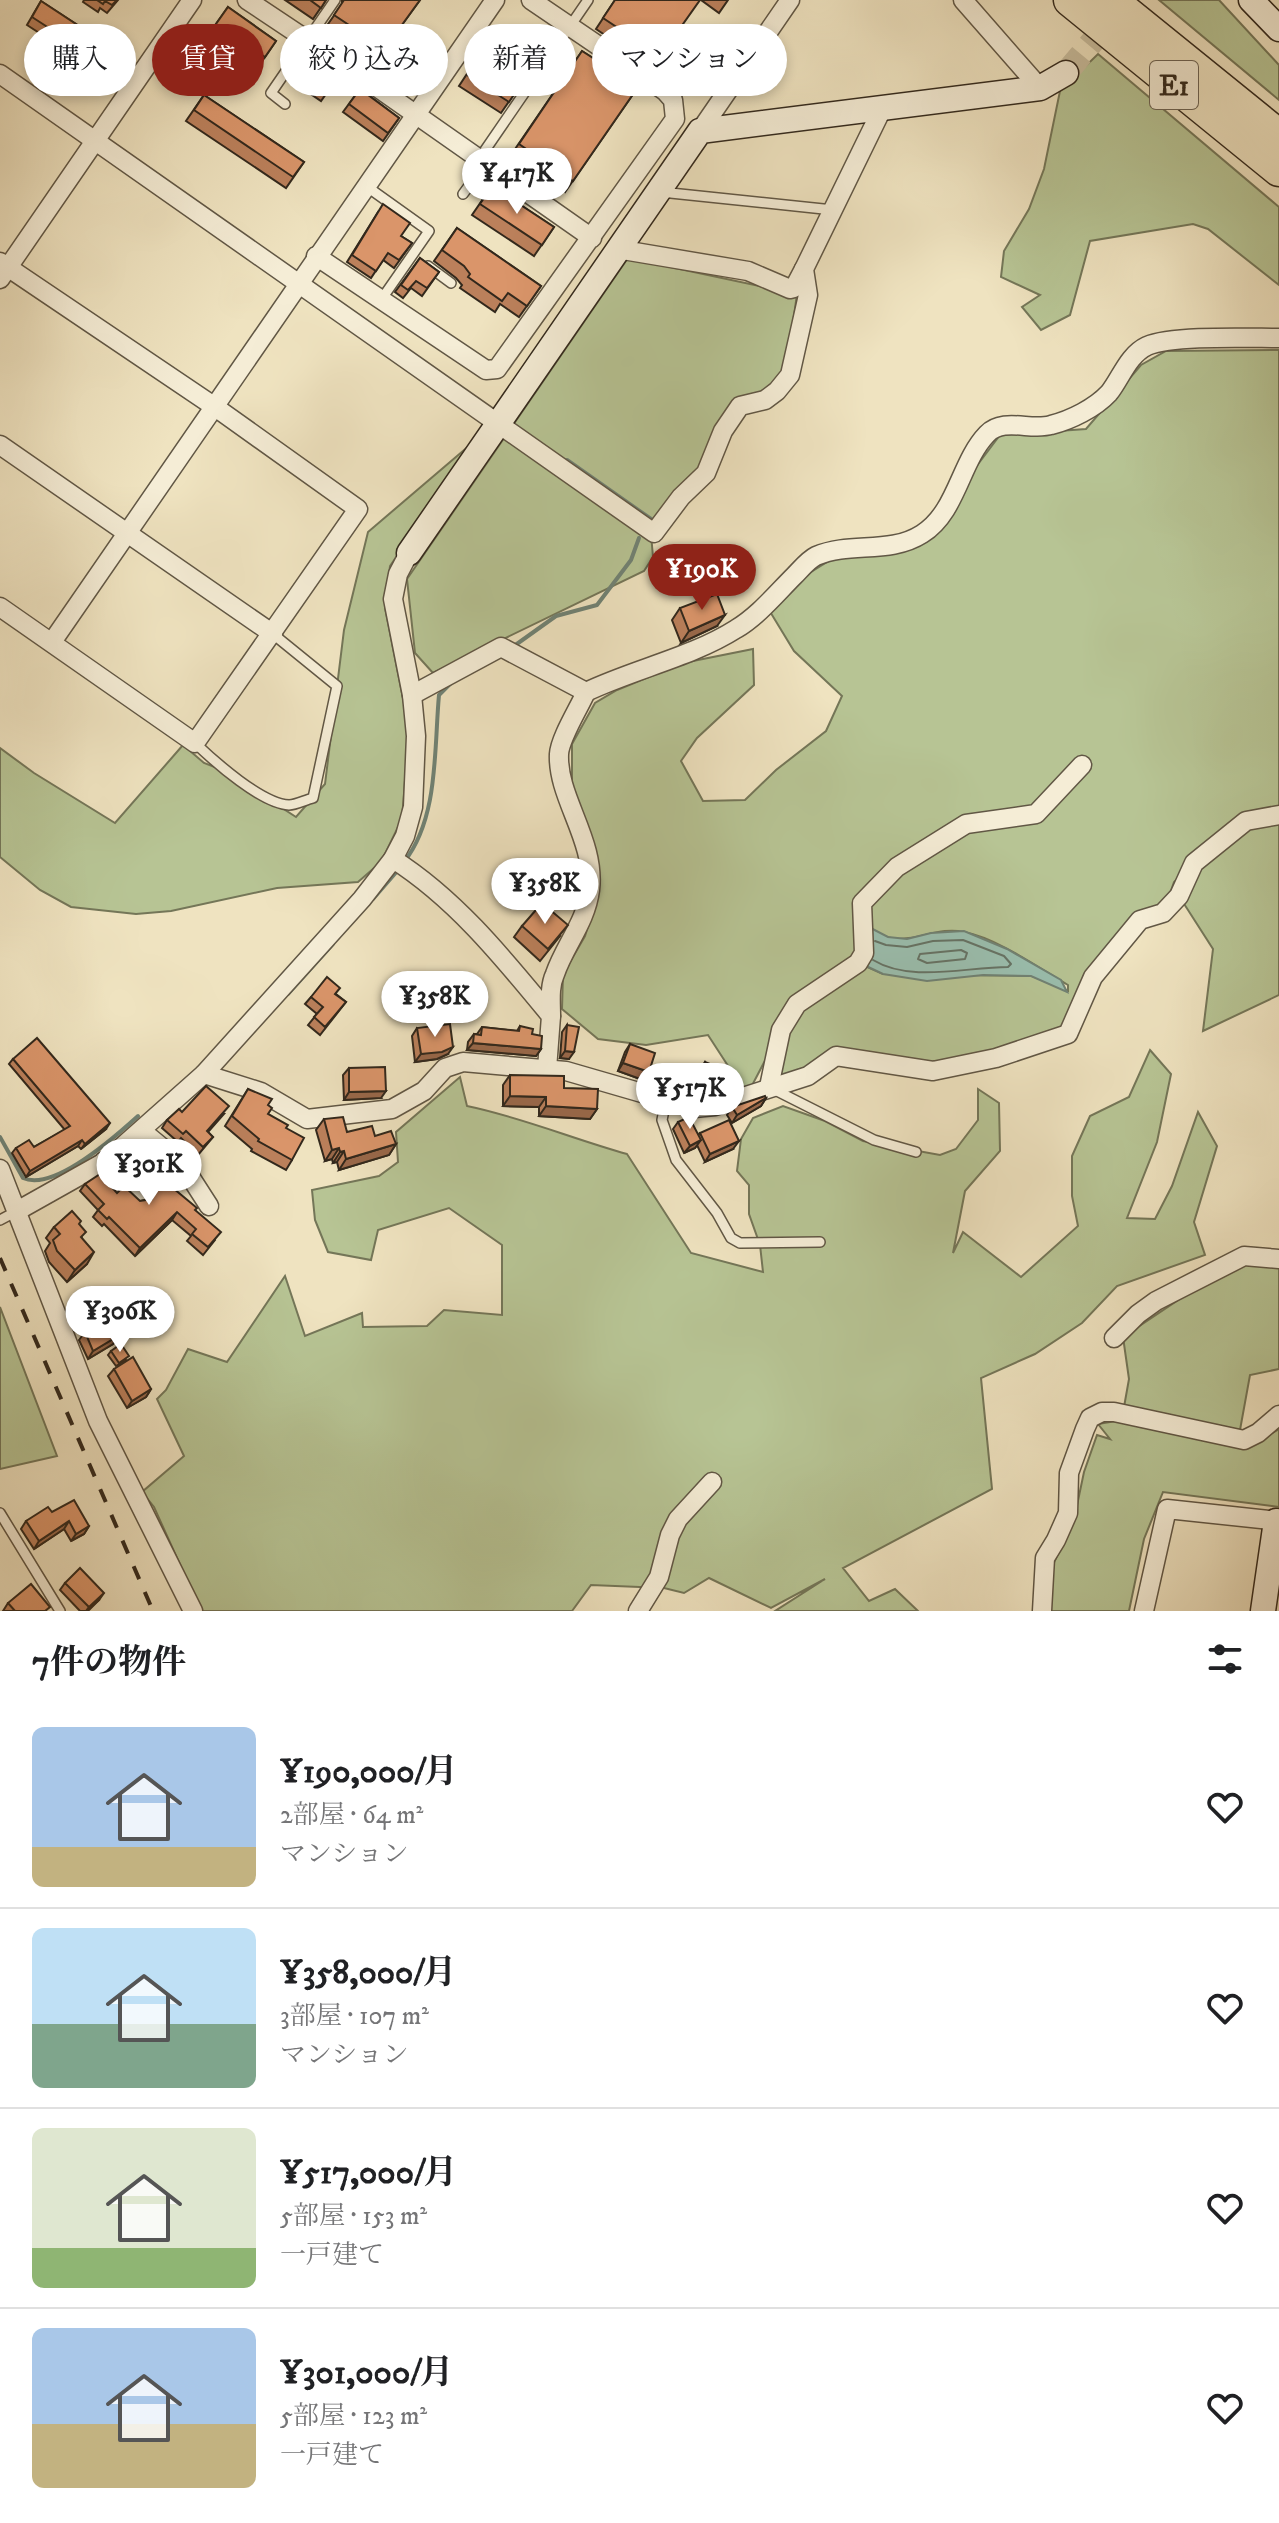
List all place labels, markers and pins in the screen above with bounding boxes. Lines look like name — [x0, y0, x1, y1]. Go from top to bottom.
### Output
pin: ¥417K — [461, 148, 573, 216]
pin: ¥190K — [646, 544, 758, 612]
pin: ¥358K — [489, 858, 601, 926]
pin: ¥358K — [379, 971, 491, 1039]
pin: ¥517K — [634, 1063, 746, 1131]
pin: ¥301K — [93, 1139, 205, 1207]
pin: ¥306K — [64, 1286, 176, 1354]

